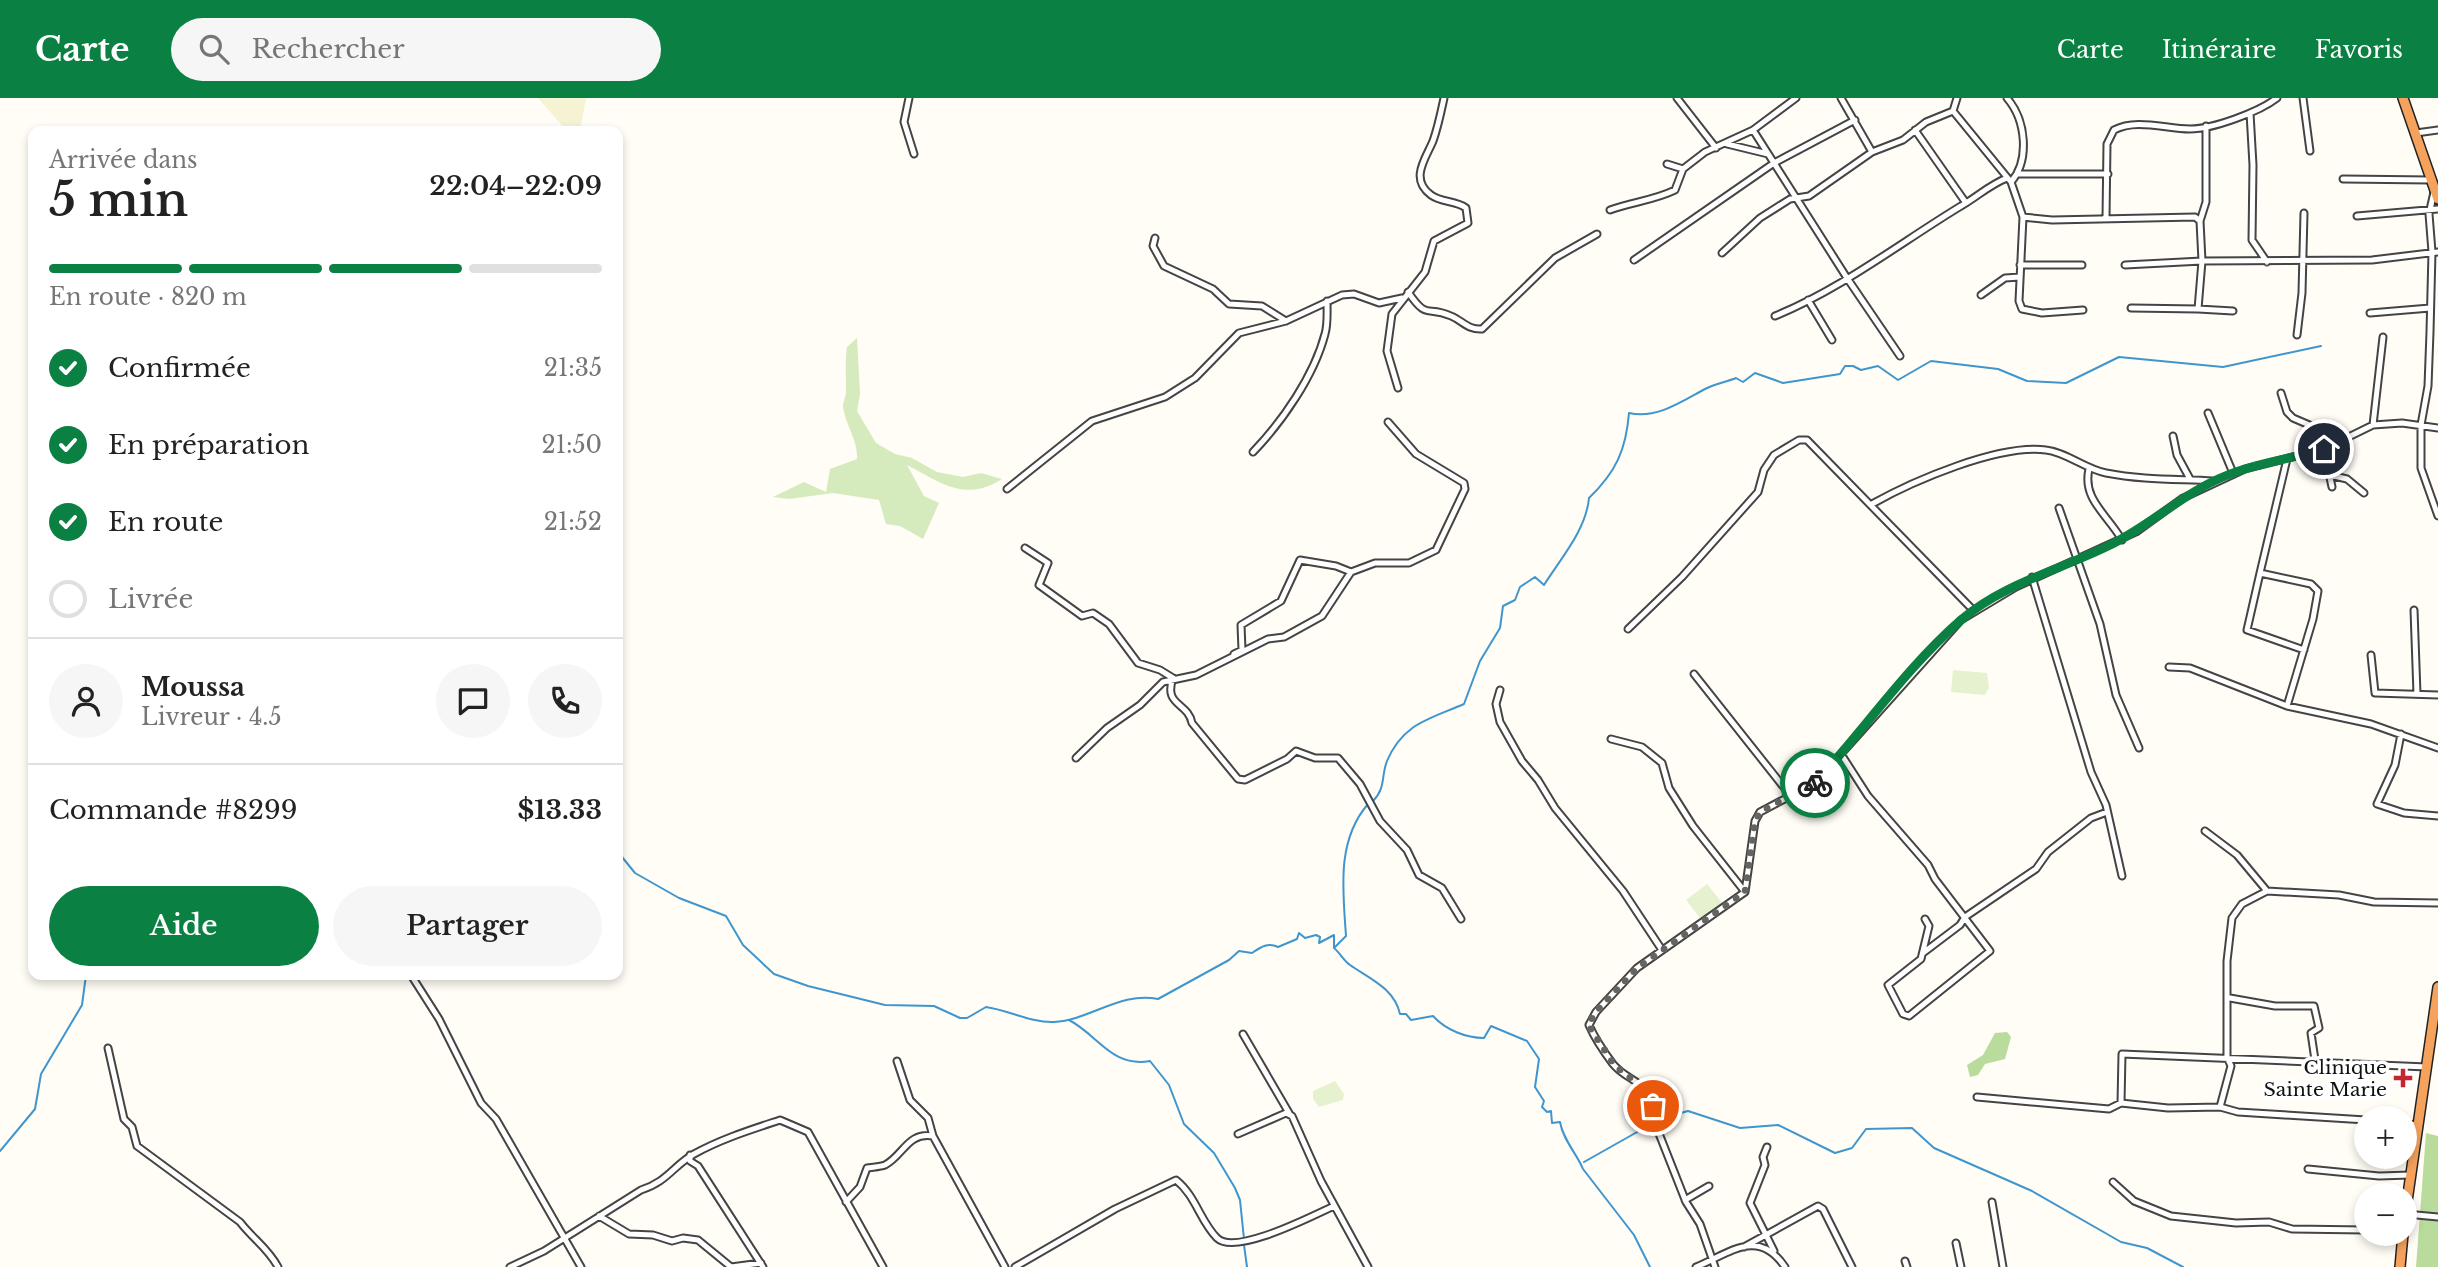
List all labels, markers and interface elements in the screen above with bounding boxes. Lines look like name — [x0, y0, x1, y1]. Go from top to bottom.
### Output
search box — [171, 18, 661, 81]
text: Carte — [35, 29, 129, 70]
icon: search — [195, 30, 233, 68]
text: Rechercher — [251, 33, 405, 65]
text: Carte — [2057, 35, 2124, 64]
text: Itinéraire — [2162, 35, 2277, 64]
text: Favoris — [2315, 35, 2403, 64]
text: Arrivée dans — [49, 146, 197, 174]
text: 22:04–22:09 — [429, 170, 602, 202]
text: 5 min — [49, 171, 188, 228]
text: En route · 820 m — [49, 283, 247, 311]
icon: check — [49, 349, 87, 387]
text: Confirmée — [108, 352, 251, 384]
text: 21:35 — [544, 354, 602, 382]
pin — [2294, 419, 2354, 479]
icon: check — [49, 426, 87, 464]
text: En préparation — [108, 429, 309, 461]
icon: home — [2305, 430, 2343, 468]
text: 21:50 — [542, 431, 602, 459]
icon: check — [49, 503, 87, 541]
text: En route — [108, 506, 224, 538]
text: 21:52 — [544, 508, 602, 536]
text: Livrée — [108, 583, 193, 615]
button: person — [49, 664, 123, 738]
button: chat — [436, 664, 510, 738]
button: phone — [528, 664, 602, 738]
text: Moussa — [141, 671, 245, 703]
text: Livreur · 4.5 — [141, 703, 282, 731]
courier — [1780, 748, 1850, 818]
icon: bike — [1796, 764, 1834, 802]
text: Commande #8299 — [49, 794, 297, 826]
text: $13.33 — [517, 794, 602, 826]
button: Aide — [49, 886, 319, 966]
button: Partager — [333, 886, 602, 966]
place label: Clinique Sainte Marie — [2263, 1056, 2387, 1101]
marker: Clinique Sainte Marie — [2393, 1068, 2413, 1088]
pin — [1623, 1076, 1683, 1136]
icon: bag — [1634, 1087, 1672, 1125]
map controls — [2354, 1106, 2417, 1246]
button: + — [2354, 1106, 2417, 1169]
button: − — [2354, 1183, 2417, 1246]

